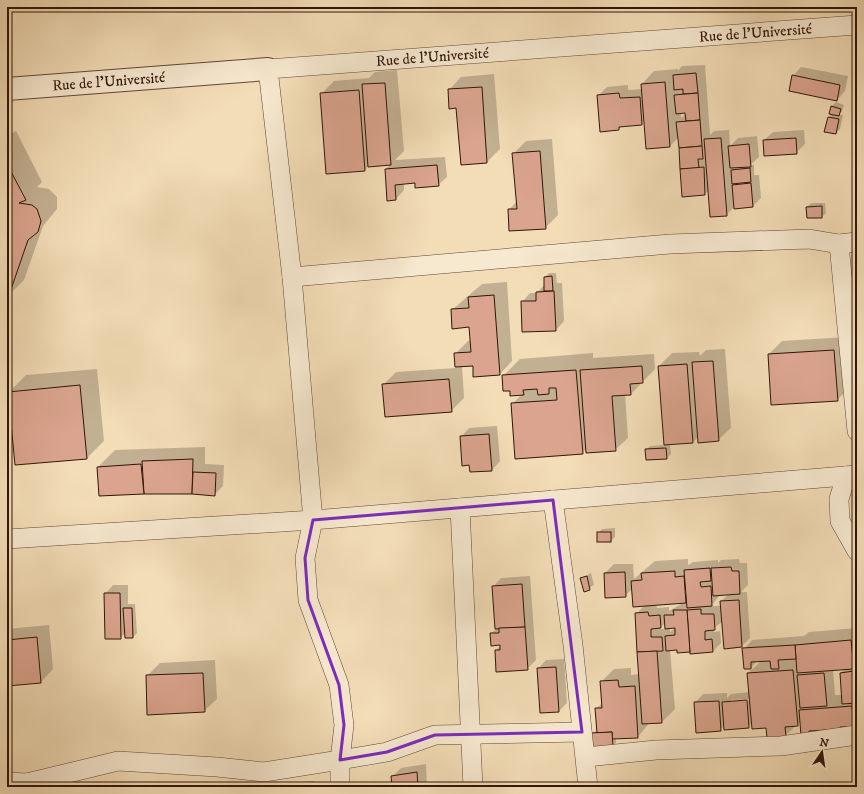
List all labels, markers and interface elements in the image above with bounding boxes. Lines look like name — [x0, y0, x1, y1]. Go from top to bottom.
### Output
street label: Rue de l'Université — [698, 19, 813, 46]
street label: Rue de l'Université — [375, 43, 490, 70]
street label: Rue de l'Université — [52, 67, 167, 95]
north arrow — [802, 732, 842, 772]
text: N — [818, 735, 830, 751]

